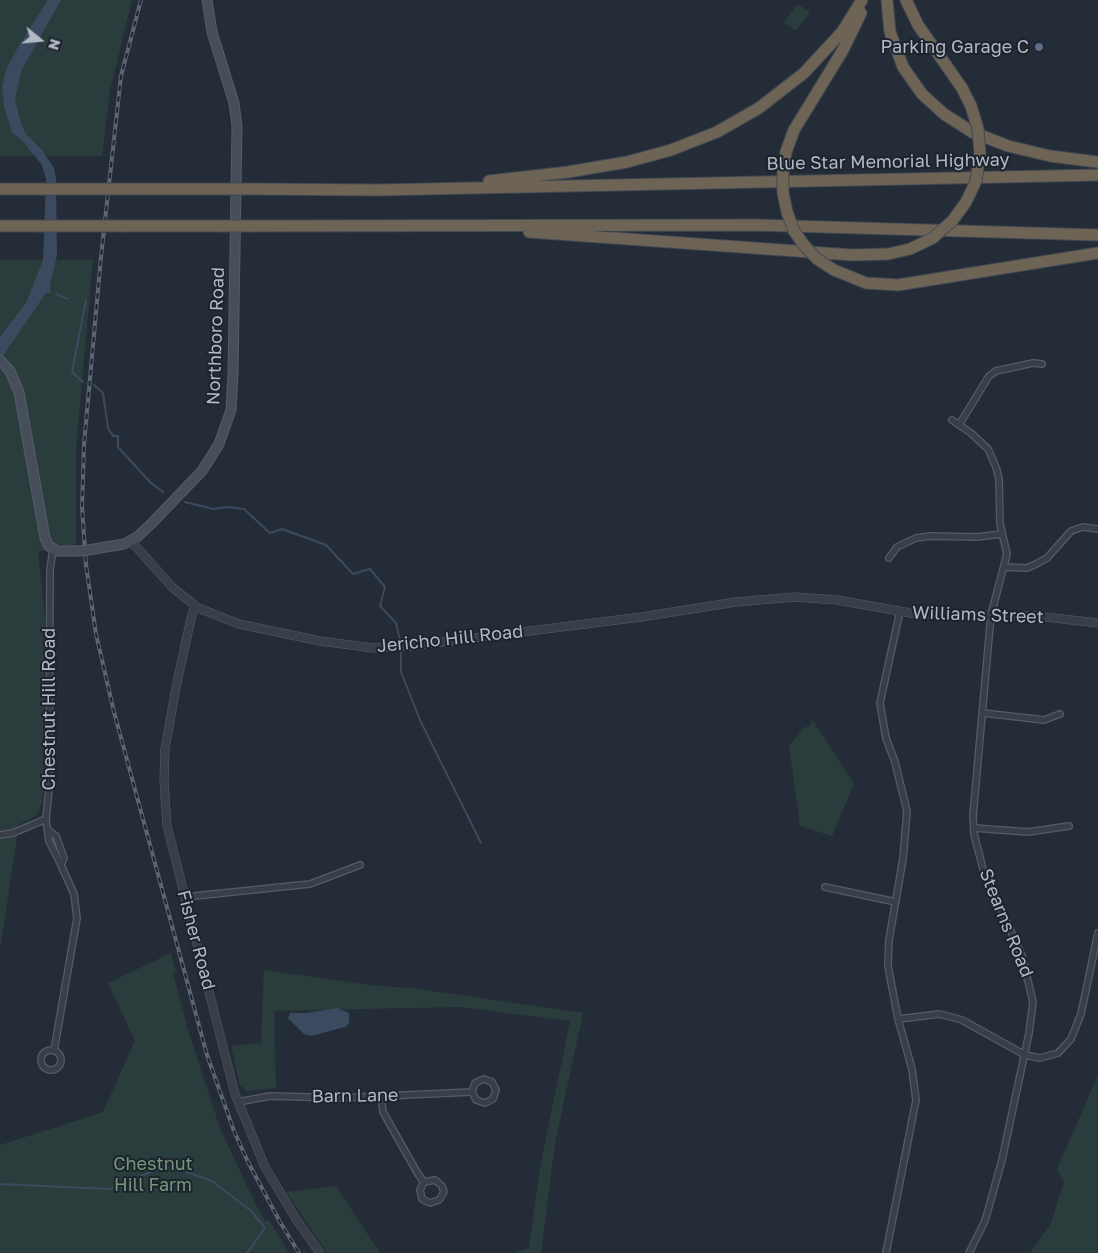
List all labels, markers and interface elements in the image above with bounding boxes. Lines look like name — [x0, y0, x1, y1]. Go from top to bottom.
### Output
north arrow — [15, 15, 65, 65]
place label: Parking Garage C — [880, 36, 1029, 58]
text: N — [45, 37, 65, 52]
marker: Parking Garage C — [1033, 41, 1045, 53]
street label: Blue Star Memorial Highway — [766, 149, 1010, 175]
street label: Northboro Road — [203, 267, 229, 405]
street label: Williams Street — [912, 602, 1044, 628]
street label: Jericho Hill Road — [376, 621, 524, 657]
street label: Chestnut Hill Road — [38, 628, 60, 790]
street label: Stearns Road — [974, 866, 1038, 980]
street label: Fisher Road — [172, 888, 220, 992]
street label: Barn Lane — [311, 1084, 399, 1108]
park label: Chestnut Hill Farm — [113, 1153, 193, 1196]

